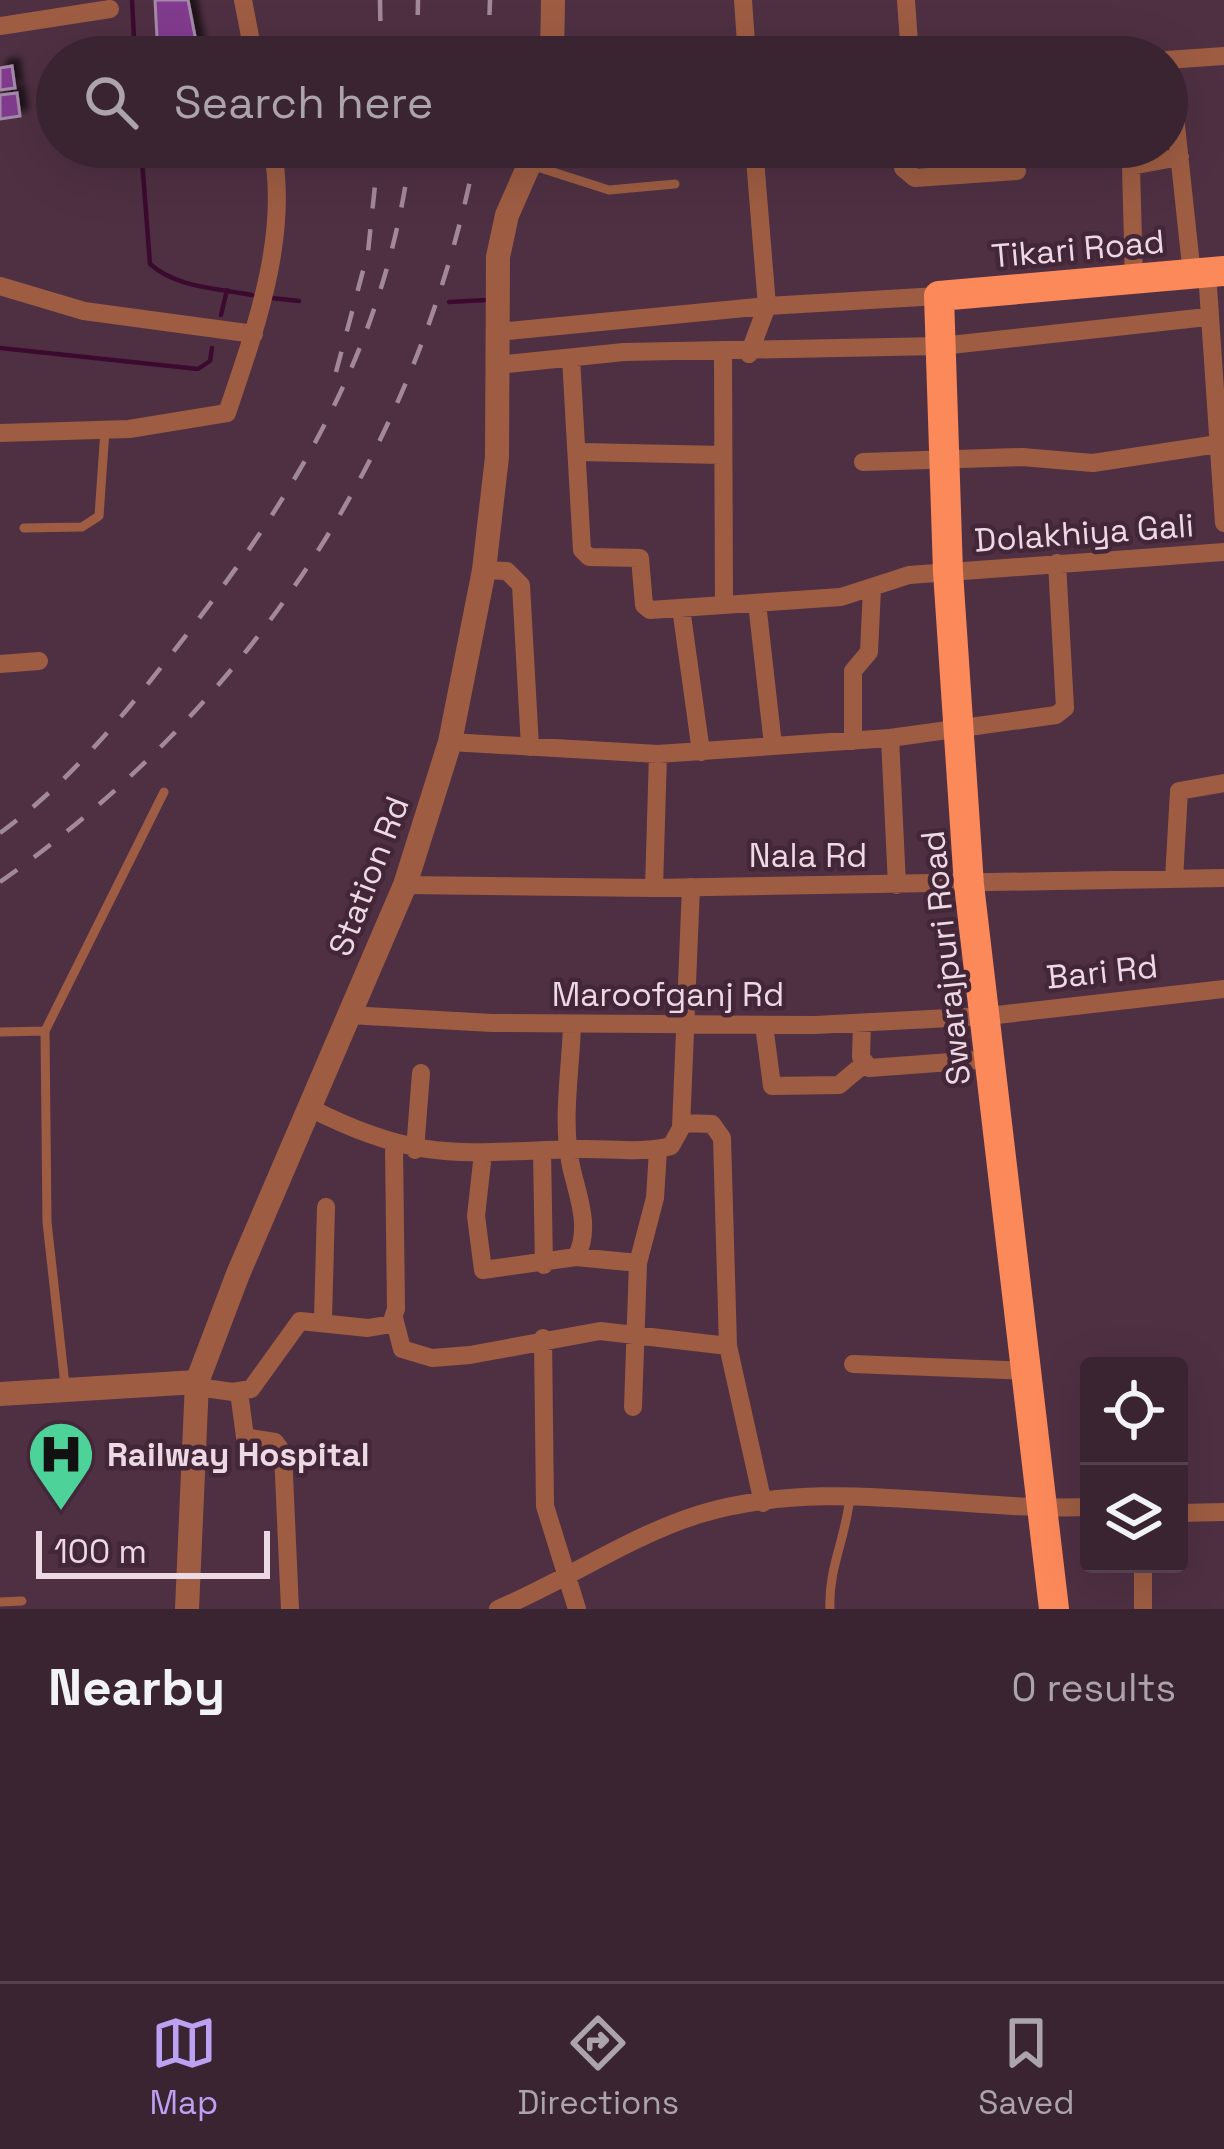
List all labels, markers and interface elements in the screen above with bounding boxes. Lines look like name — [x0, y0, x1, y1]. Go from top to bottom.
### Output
search box — [36, 36, 1188, 168]
icon: search — [78, 69, 144, 135]
text: Search here — [174, 74, 433, 131]
street label: Tikari Road — [990, 221, 1166, 277]
street label: Dolakhiya Gali — [973, 504, 1195, 562]
street label: Station Rd — [319, 791, 419, 962]
street label: Swarajpuri Road — [912, 828, 980, 1087]
street label: Nala Rd — [749, 835, 867, 877]
street label: Bari Rd — [1044, 945, 1160, 999]
street label: Maroofganj Rd — [552, 974, 784, 1016]
map controls — [1080, 1357, 1188, 1573]
button: locate — [1080, 1357, 1188, 1465]
hospital icon: Railway Hospital — [26, 1419, 96, 1513]
place label: Railway Hospital — [107, 1434, 370, 1476]
button: layers — [1080, 1465, 1188, 1573]
scale bar — [36, 1525, 270, 1578]
text: 100 m — [54, 1531, 147, 1573]
text: Nearby — [48, 1655, 225, 1720]
text: 0 results — [1011, 1663, 1176, 1712]
tab: Map — [150, 2010, 218, 2124]
tab: Directions — [517, 2010, 679, 2124]
tab: Saved — [978, 2010, 1074, 2124]

